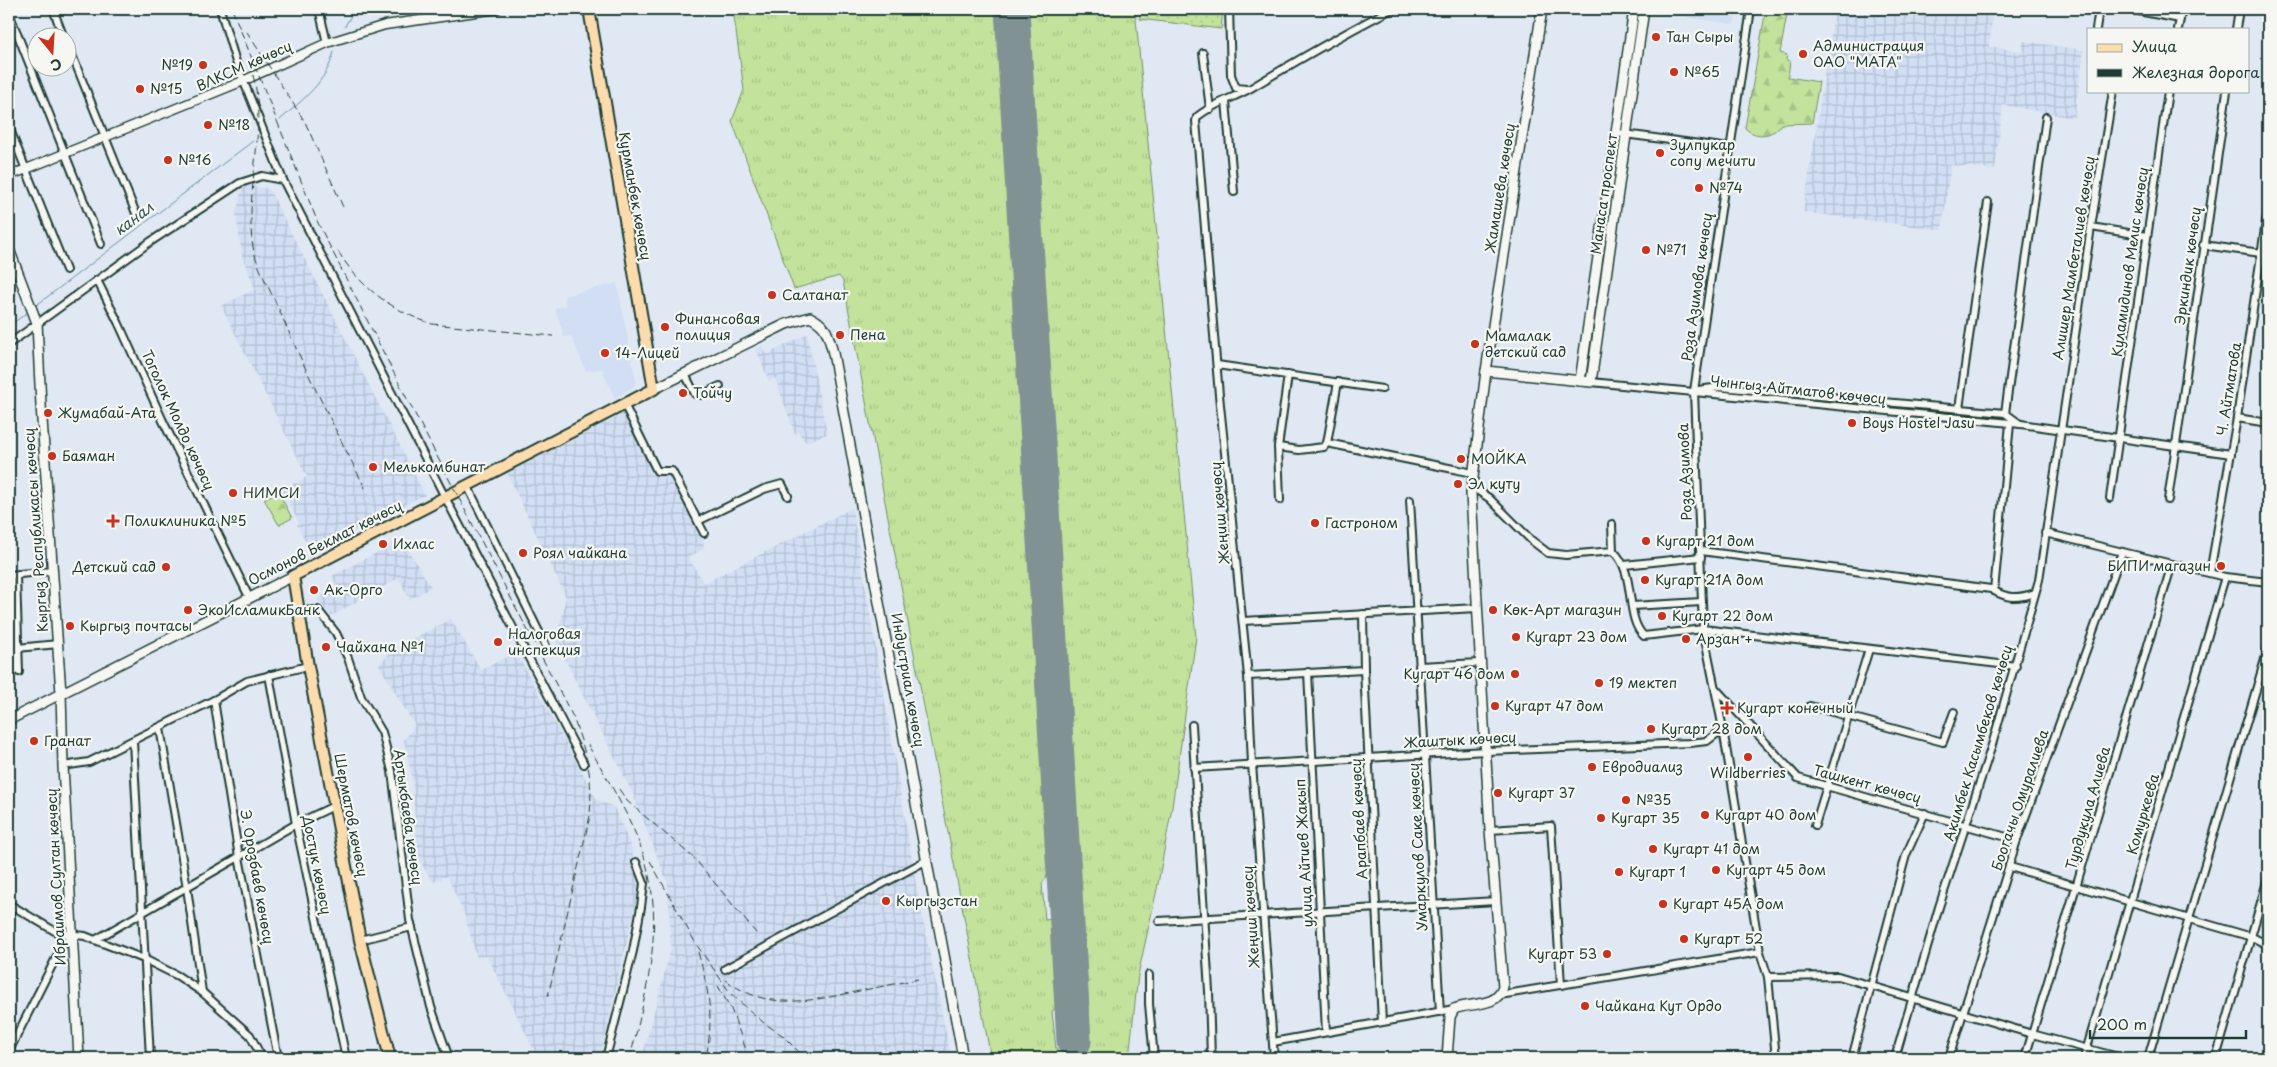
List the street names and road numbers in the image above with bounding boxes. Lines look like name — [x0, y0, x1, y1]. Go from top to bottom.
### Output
street label: ВЛКСМ көчөсү — [193, 35, 296, 96]
street label: Жамашева көчөсү — [1479, 121, 1520, 254]
street label: Курманбек көчөсү — [614, 130, 657, 263]
street label: Манаса проспект — [1585, 132, 1622, 256]
street label: Алишер Мамбеталиев көчөсү — [2047, 154, 2100, 361]
street label: Куламидинов Мелис көчөсү — [2106, 165, 2153, 358]
street label: Эркиндик көчөсү — [2169, 205, 2206, 326]
street label: Роза Азимова көчөсү — [1676, 211, 1717, 362]
street label: Ч. Айтматова — [2211, 340, 2246, 437]
street label: Тоголок Молдо көчөсү — [137, 346, 221, 494]
street label: Чынгыз Айтматов көчөсү — [1709, 370, 1888, 409]
street label: Роза Азимова — [1672, 423, 1697, 521]
street label: Кыргыз Республикасы көчөсү — [18, 426, 53, 633]
street label: Жеңиш көчөсү — [1204, 460, 1234, 565]
street label: Осмонов Бекмат көчөсү — [244, 494, 406, 591]
street label: Индустриал көчөсү — [886, 611, 931, 749]
street label: Акимбек Касымбеков көчөсү — [1938, 641, 2018, 843]
street label: Жаштык көчөсү — [1403, 726, 1518, 753]
street label: Боогачы Омуралиева — [1985, 726, 2054, 873]
street label: Турдукула Алиева — [2060, 743, 2115, 872]
street label: Артыкбаева көчөсү — [389, 748, 429, 887]
street label: Шерматов көчөсү — [329, 751, 374, 879]
street label: Арапбаев көчөсү — [1345, 757, 1372, 880]
street label: Ташкент көчөсү — [1811, 759, 1924, 808]
street label: Умаркулов Саке көчөсү — [1403, 762, 1432, 932]
street label: Комуркеева — [2121, 771, 2164, 857]
street label: улица Айтиев Жакып — [1289, 778, 1318, 928]
street label: Ибраимов Султан көчөсү — [40, 787, 71, 966]
street label: Э. Орозбаев көчөсү — [235, 807, 280, 947]
street label: Достук көчөсү — [297, 813, 338, 917]
street label: Жеңиш көчөсү — [1236, 864, 1265, 969]

